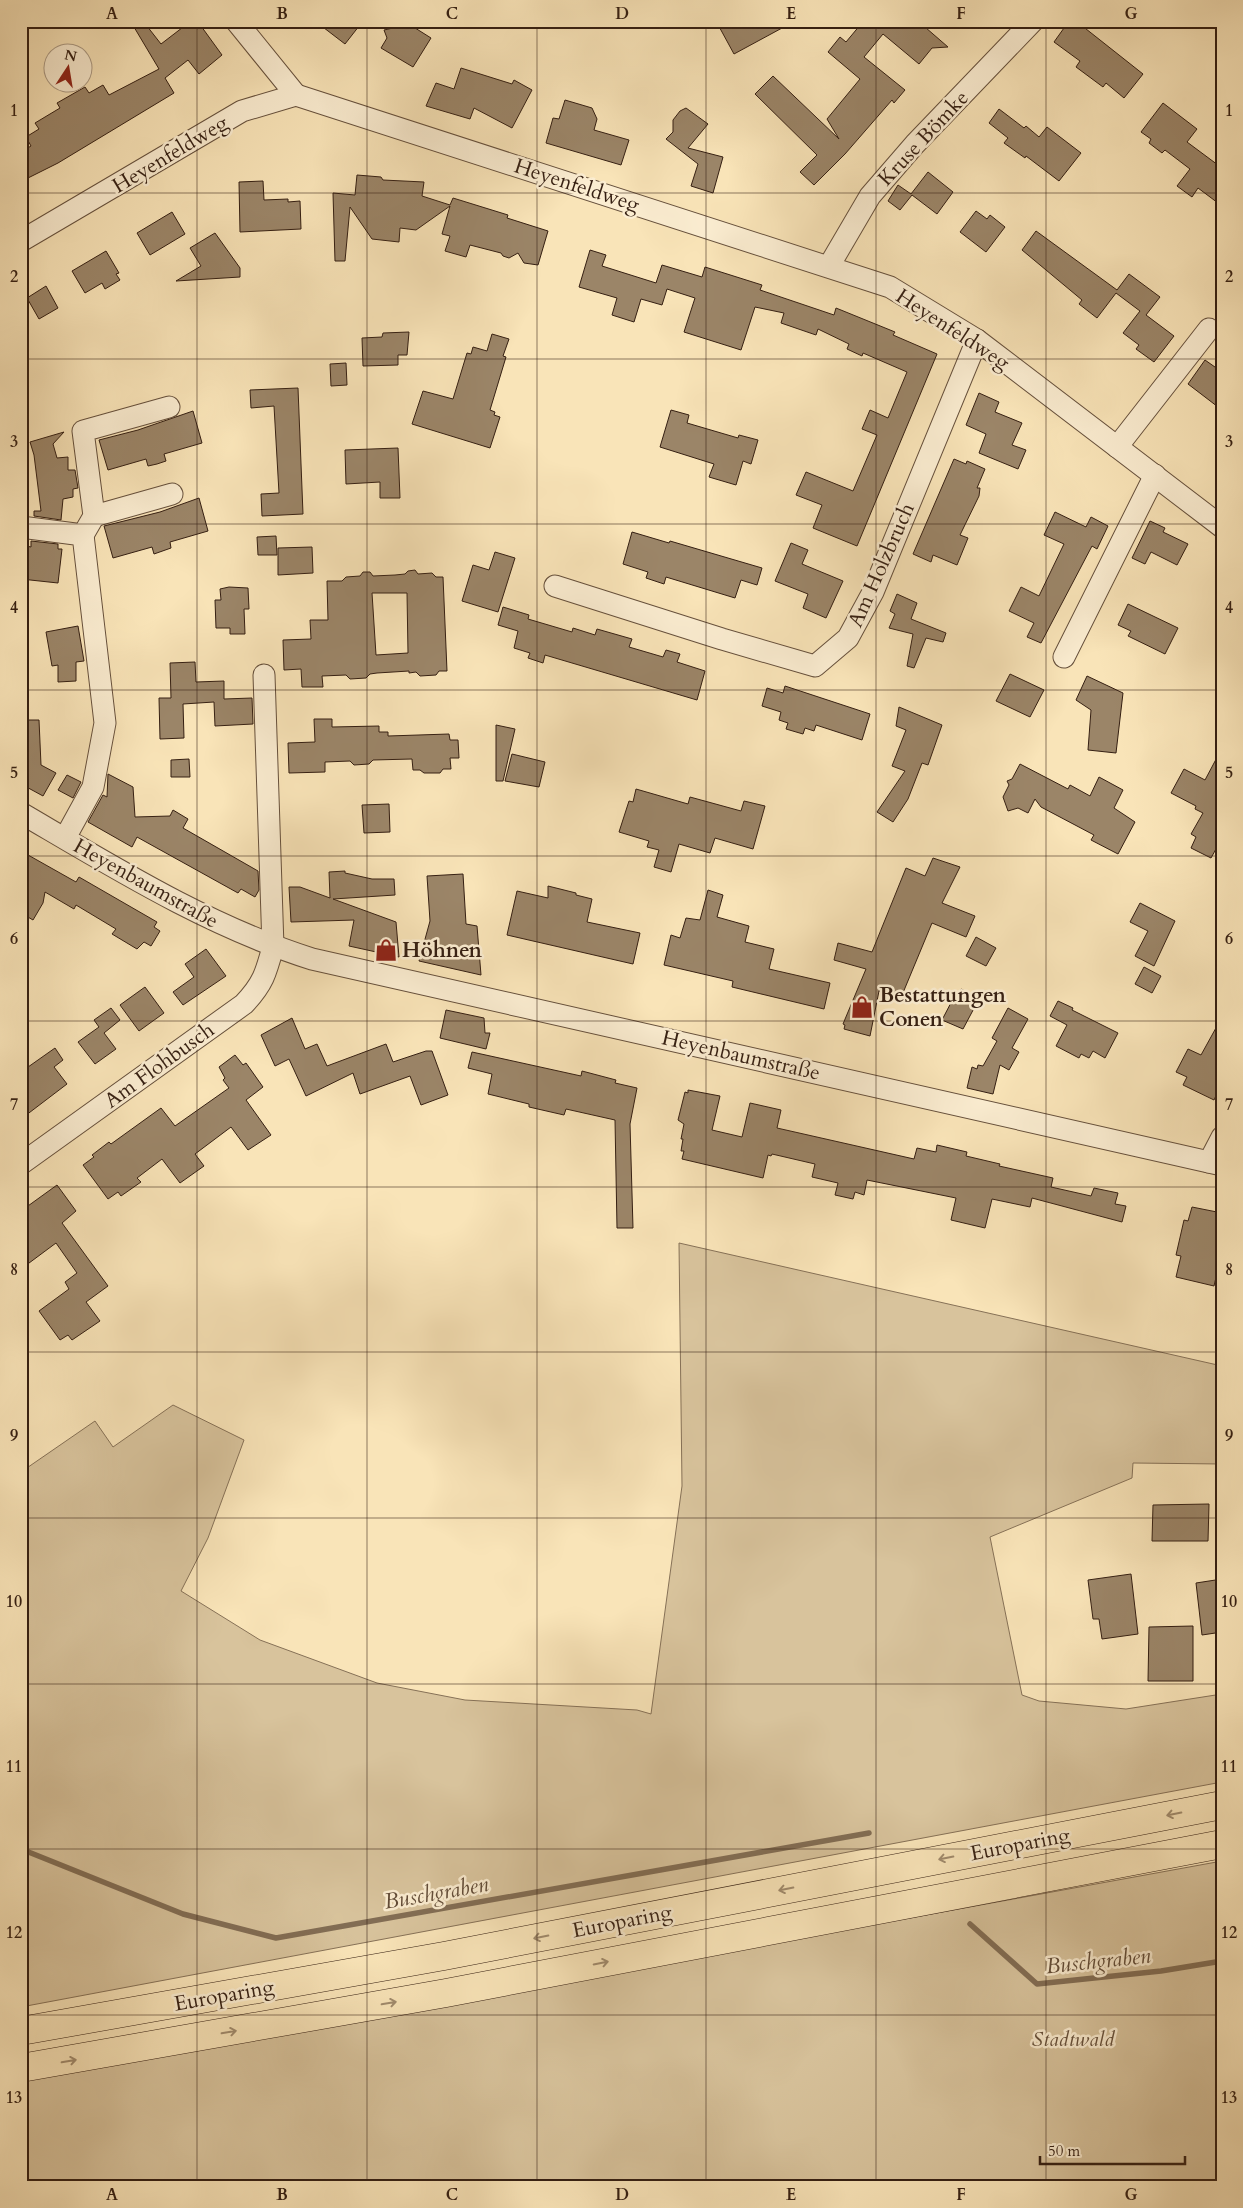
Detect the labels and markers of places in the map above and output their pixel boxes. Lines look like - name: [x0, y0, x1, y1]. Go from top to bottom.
- place label: Höhnen: [402, 936, 483, 965]
- shop icon: Höhnen: [373, 937, 399, 963]
- place label: Bestattungen Conen: [879, 981, 1007, 1034]
- shop icon: Bestattungen Conen: [849, 994, 875, 1020]

